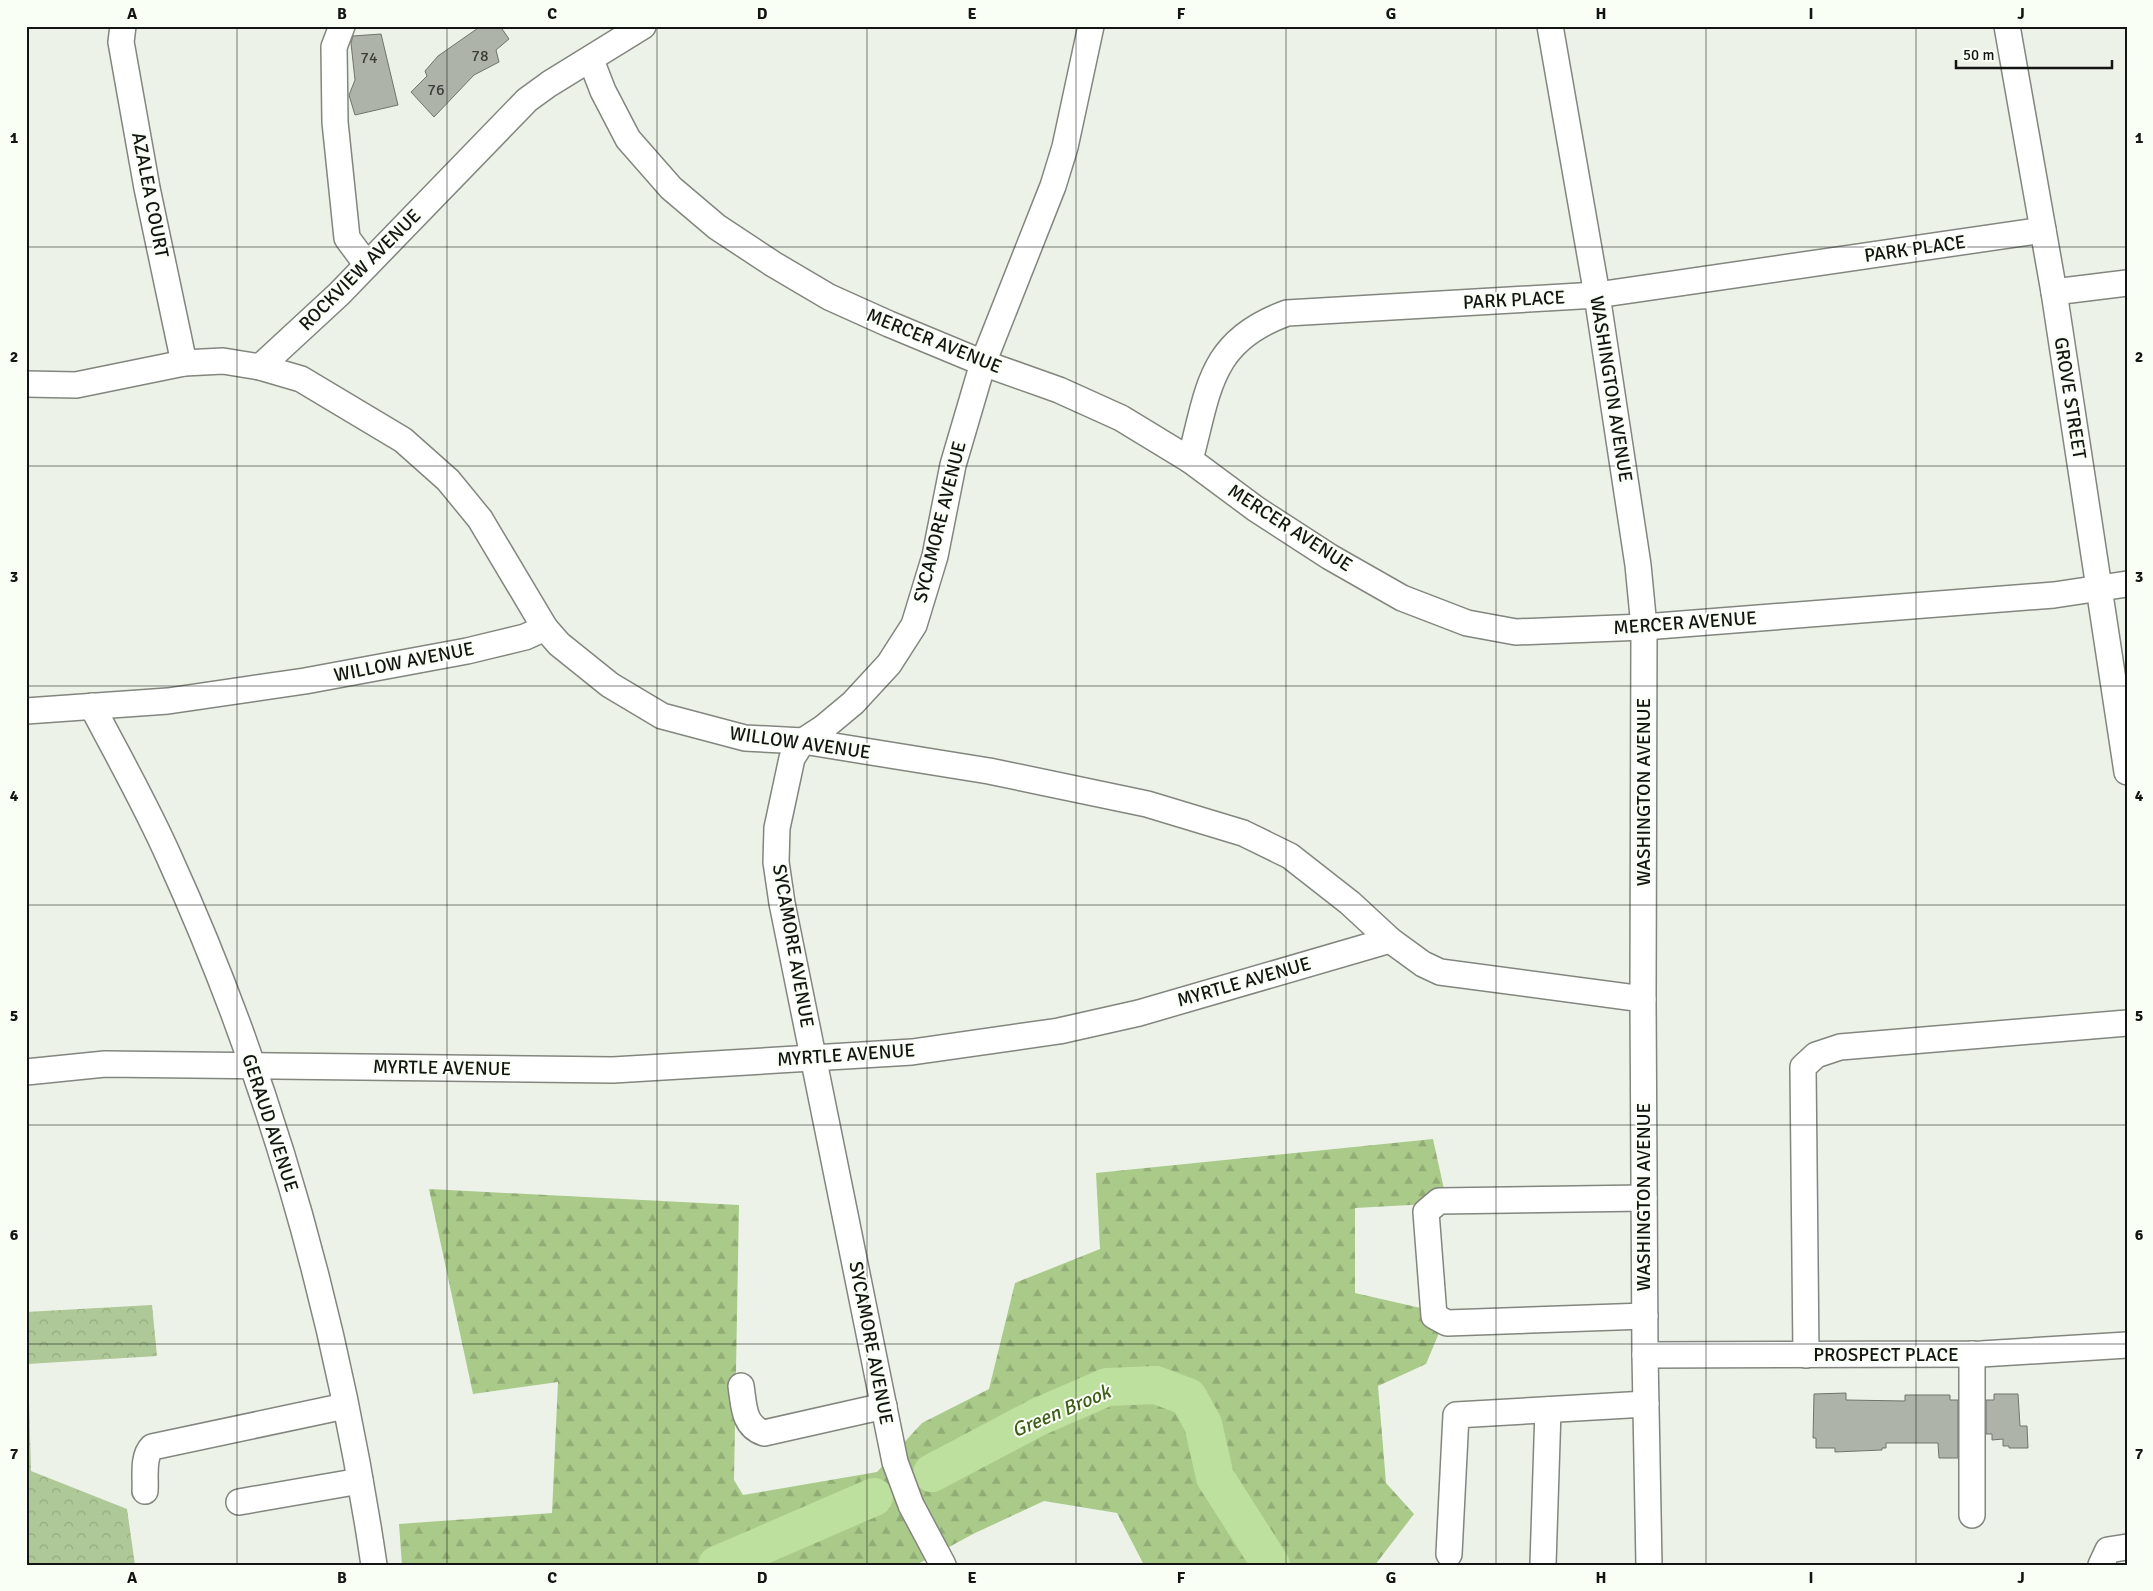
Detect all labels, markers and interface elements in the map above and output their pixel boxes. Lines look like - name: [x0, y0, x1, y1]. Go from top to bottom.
- text: A: [127, 4, 138, 24]
- text: B: [337, 4, 347, 24]
- text: C: [547, 4, 557, 24]
- text: D: [757, 4, 768, 24]
- text: E: [967, 4, 977, 24]
- text: F: [1177, 4, 1186, 24]
- text: G: [1386, 4, 1396, 24]
- text: H: [1596, 4, 1606, 24]
- text: I: [1808, 4, 1814, 24]
- text: J: [2017, 4, 2025, 24]
- scale bar: [1956, 38, 2112, 70]
- house number: 78: [471, 46, 489, 66]
- text: 50 m: [1963, 46, 1994, 64]
- house number: 74: [360, 48, 378, 68]
- house number: 76: [427, 80, 445, 100]
- text: 1: [10, 128, 19, 148]
- text: 1: [2135, 128, 2144, 148]
- street label: AZALEA COURT: [126, 130, 174, 260]
- street label: ROCKVIEW AVENUE: [294, 204, 426, 336]
- street label: PARK PLACE: [1863, 230, 1967, 268]
- street label: PARK PLACE: [1462, 285, 1566, 315]
- street label: WASHINGTON AVENUE: [1584, 294, 1638, 484]
- street label: MERCER AVENUE: [863, 303, 1005, 379]
- street label: GROVE STREET: [2049, 335, 2092, 461]
- text: 2: [10, 347, 18, 367]
- text: 2: [2135, 347, 2143, 367]
- street label: SYCAMORE AVENUE: [908, 439, 972, 605]
- street label: MERCER AVENUE: [1223, 479, 1357, 577]
- text: 3: [10, 567, 18, 587]
- text: 3: [2135, 567, 2143, 587]
- street label: MERCER AVENUE: [1612, 606, 1758, 640]
- street label: WILLOW AVENUE: [332, 637, 476, 687]
- street label: WASHINGTON AVENUE: [1632, 698, 1656, 886]
- street label: WILLOW AVENUE: [728, 721, 872, 765]
- text: 4: [10, 786, 19, 806]
- text: 4: [2135, 786, 2144, 806]
- street label: SYCAMORE AVENUE: [767, 862, 819, 1030]
- street label: MYRTLE AVENUE: [1174, 951, 1314, 1013]
- text: 5: [10, 1006, 18, 1026]
- text: 5: [2135, 1006, 2143, 1026]
- street label: MYRTLE AVENUE: [776, 1038, 916, 1072]
- street label: GERAUD AVENUE: [236, 1051, 304, 1195]
- street label: MYRTLE AVENUE: [373, 1055, 511, 1081]
- street label: WASHINGTON AVENUE: [1632, 1103, 1656, 1291]
- text: 6: [10, 1225, 19, 1245]
- text: 6: [2135, 1225, 2144, 1245]
- street label: SYCAMORE AVENUE: [843, 1259, 899, 1427]
- street label: PROSPECT PLACE: [1813, 1343, 1959, 1367]
- water label: Green Brook: [1008, 1378, 1116, 1443]
- text: 7: [10, 1444, 19, 1464]
- text: 7: [2135, 1444, 2144, 1464]
- text: A: [127, 1568, 138, 1588]
- text: B: [337, 1568, 347, 1588]
- text: C: [547, 1568, 557, 1588]
- text: D: [757, 1568, 768, 1588]
- text: E: [967, 1568, 977, 1588]
- text: F: [1177, 1568, 1186, 1588]
- text: G: [1386, 1568, 1396, 1588]
- text: H: [1596, 1568, 1606, 1588]
- text: I: [1808, 1568, 1814, 1588]
- text: J: [2017, 1568, 2025, 1588]

